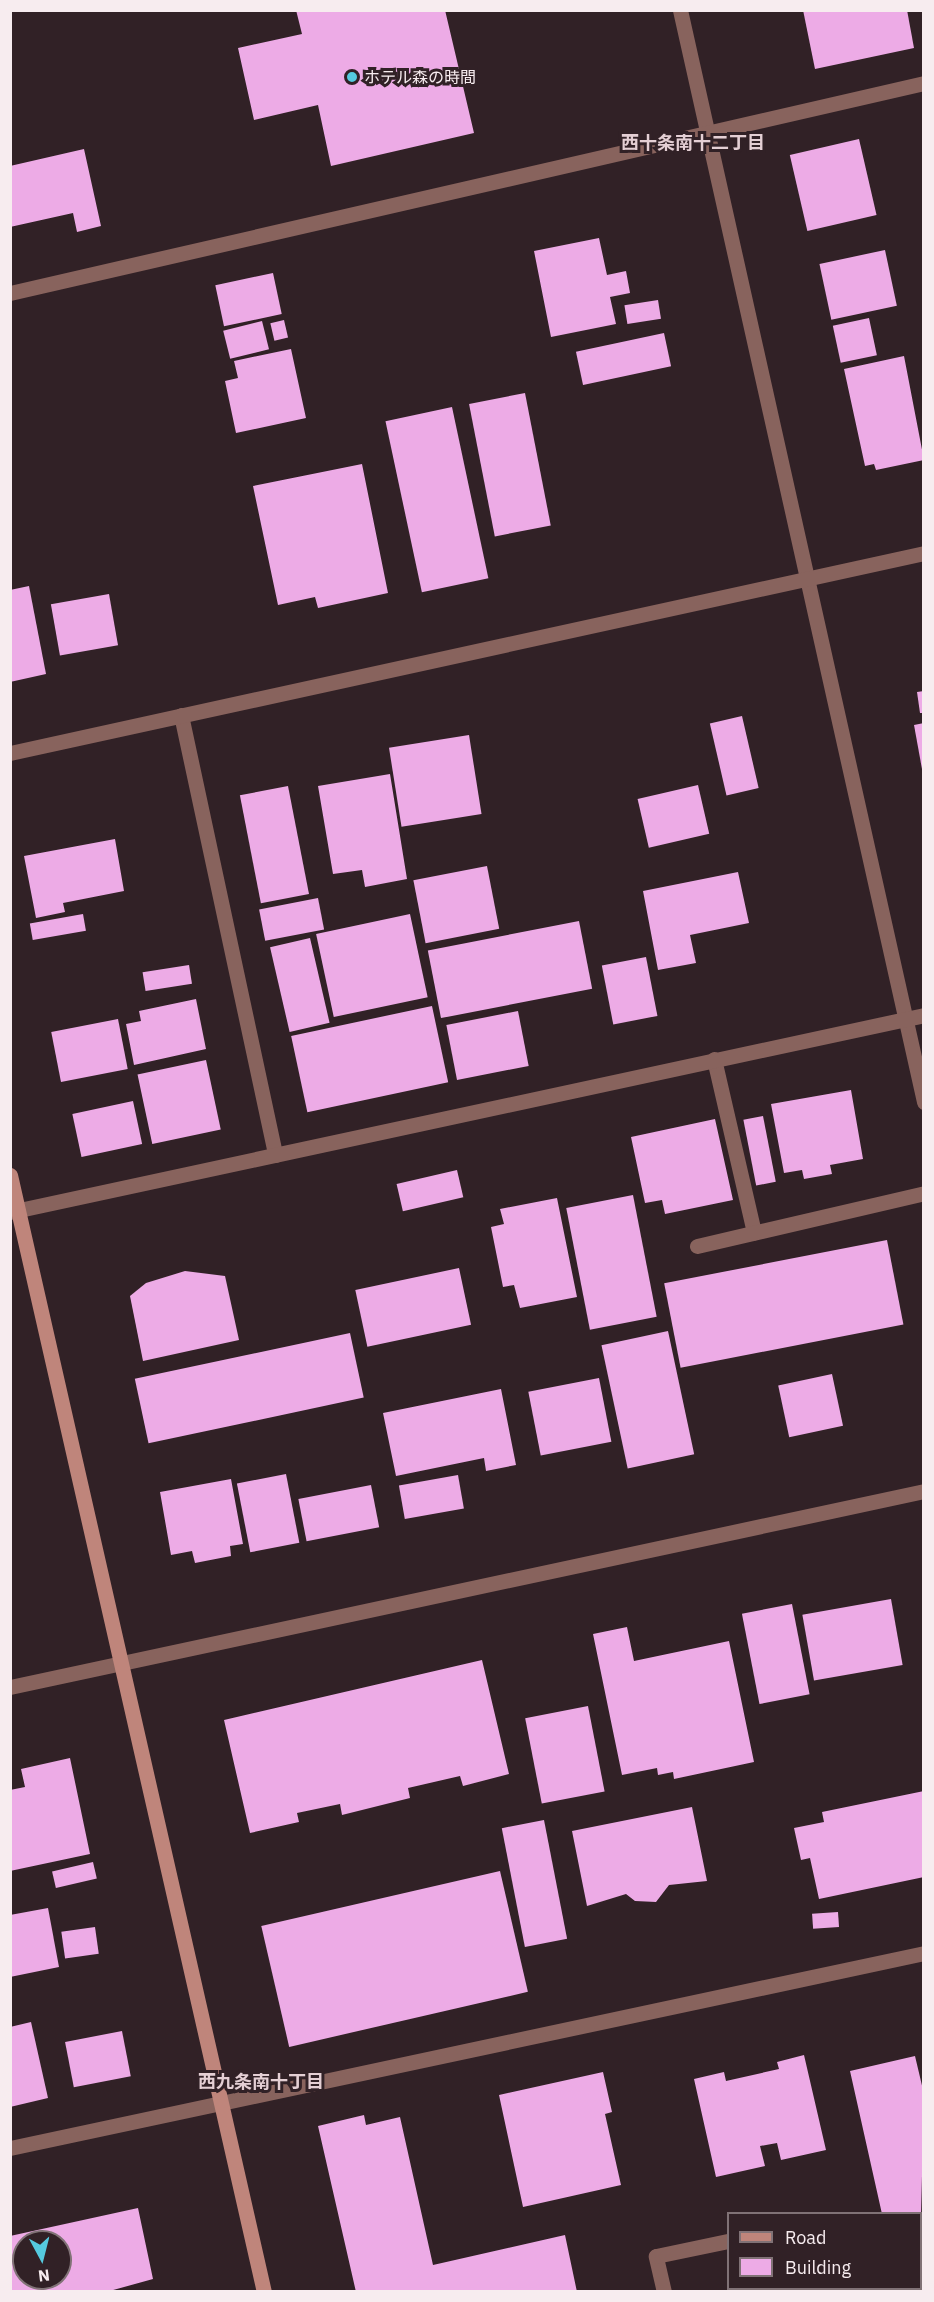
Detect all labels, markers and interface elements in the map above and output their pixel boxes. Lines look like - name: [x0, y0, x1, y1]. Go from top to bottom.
- place label: ホテル森の時間: [364, 67, 476, 87]
- marker: ホテル森の時間: [345, 70, 359, 84]
- district label: 西十条南十二丁目: [621, 132, 765, 154]
- district label: 西九条南十丁目: [198, 2071, 324, 2093]
- legend: [727, 2212, 922, 2290]
- text: Road: [785, 2226, 826, 2249]
- north arrow: [12, 2230, 72, 2290]
- text: Building: [785, 2256, 851, 2279]
- text: N: [37, 2265, 51, 2287]

